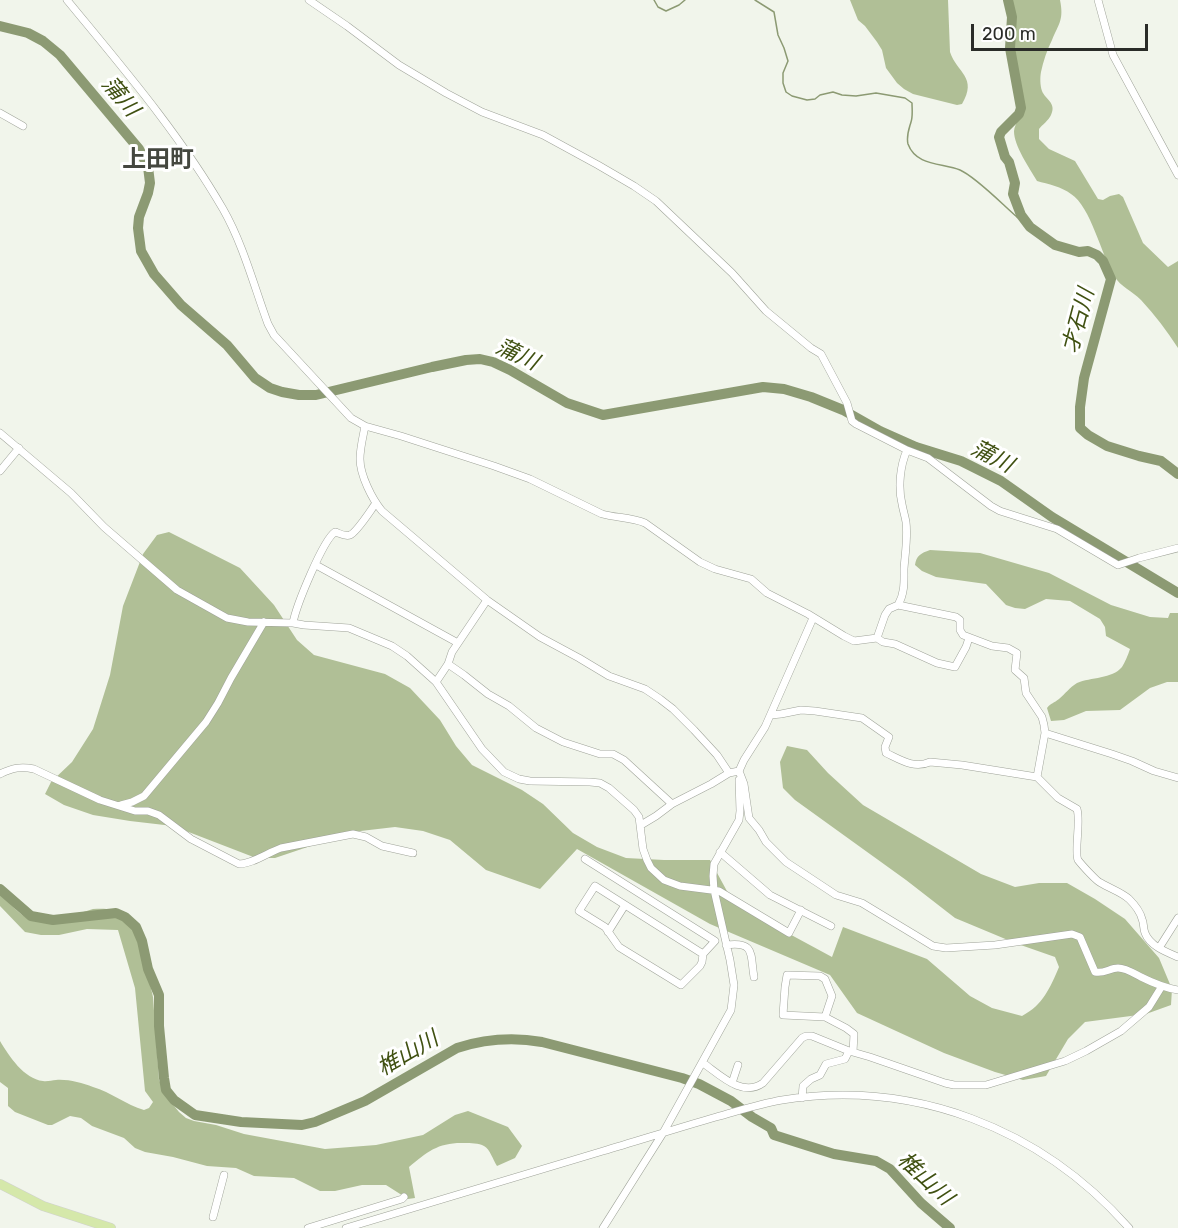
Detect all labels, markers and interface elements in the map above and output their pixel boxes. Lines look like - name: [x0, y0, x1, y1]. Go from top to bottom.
- scale bar: [974, 12, 1151, 50]
- text: 200 m: [982, 23, 1036, 45]
- water label: 蒲川: [96, 72, 144, 122]
- district label: 上田町: [122, 146, 194, 174]
- water label: 才石川: [1058, 286, 1100, 356]
- water label: 蒲川: [491, 334, 543, 376]
- water label: 蒲川: [966, 435, 1018, 479]
- water label: 椎山川: [373, 1026, 443, 1082]
- water label: 椎山川: [892, 1147, 958, 1211]

